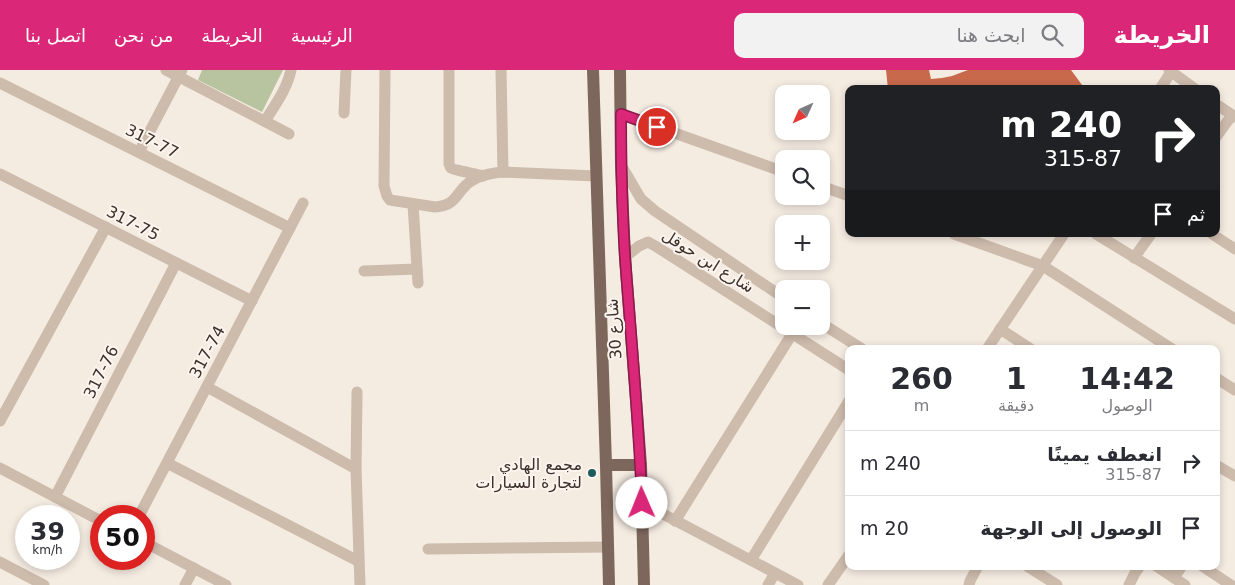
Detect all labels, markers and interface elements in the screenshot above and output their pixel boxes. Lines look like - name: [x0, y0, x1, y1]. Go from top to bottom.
- search box: [734, 13, 1084, 58]
- icon: search: [1038, 21, 1066, 49]
- text: الخريطة: [1114, 21, 1210, 49]
- text: ابحث هنا: [957, 24, 1026, 46]
- text: اتصل بنا: [25, 25, 86, 46]
- text: من نحن: [114, 25, 173, 46]
- text: الخريطة: [201, 25, 263, 46]
- text: الرئيسية: [291, 25, 353, 46]
- north arrow: [775, 85, 830, 140]
- map controls: [775, 85, 830, 335]
- text: 240 m: [1000, 105, 1122, 145]
- icon: right: [1140, 105, 1205, 170]
- pin: [636, 106, 678, 148]
- icon: arrive: [643, 113, 671, 141]
- street label: 317-77: [122, 120, 182, 162]
- text: 315-87: [1044, 146, 1122, 171]
- button: search: [775, 150, 830, 205]
- icon: arrive: [1149, 200, 1177, 228]
- street label: 317-75: [103, 202, 163, 244]
- text: ثم: [1187, 203, 1205, 225]
- button: +: [775, 215, 830, 270]
- street label: شارع ابن حوقل: [658, 225, 757, 298]
- button: −: [775, 280, 830, 335]
- street label: شارع 30: [602, 298, 627, 360]
- street label: 317-74: [185, 323, 229, 381]
- street label: 317-76: [80, 342, 122, 402]
- text: 260: [890, 361, 953, 396]
- text: 1: [1006, 361, 1027, 396]
- text: 14:42: [1079, 361, 1175, 396]
- text: m: [914, 396, 929, 415]
- text: دقيقة: [998, 396, 1034, 415]
- text: الوصول: [1102, 396, 1153, 415]
- text: انعطف يمينًا: [1047, 443, 1162, 465]
- icon: right: [1177, 449, 1205, 477]
- text: 240 m: [860, 452, 921, 474]
- place label: مجمع الهادي لتجارة السيارات: [475, 455, 582, 493]
- text: 315-87: [1105, 465, 1162, 484]
- marker: مجمع الهادي لتجارة السيارات: [586, 467, 598, 479]
- position arrow: [615, 476, 667, 528]
- speed limit sign: 50: [90, 505, 155, 570]
- icon: arrive: [1177, 514, 1205, 542]
- text: 39: [30, 517, 65, 546]
- text: 20 m: [860, 517, 909, 539]
- text: الوصول إلى الوجهة: [980, 517, 1162, 539]
- text: km/h: [32, 543, 63, 557]

